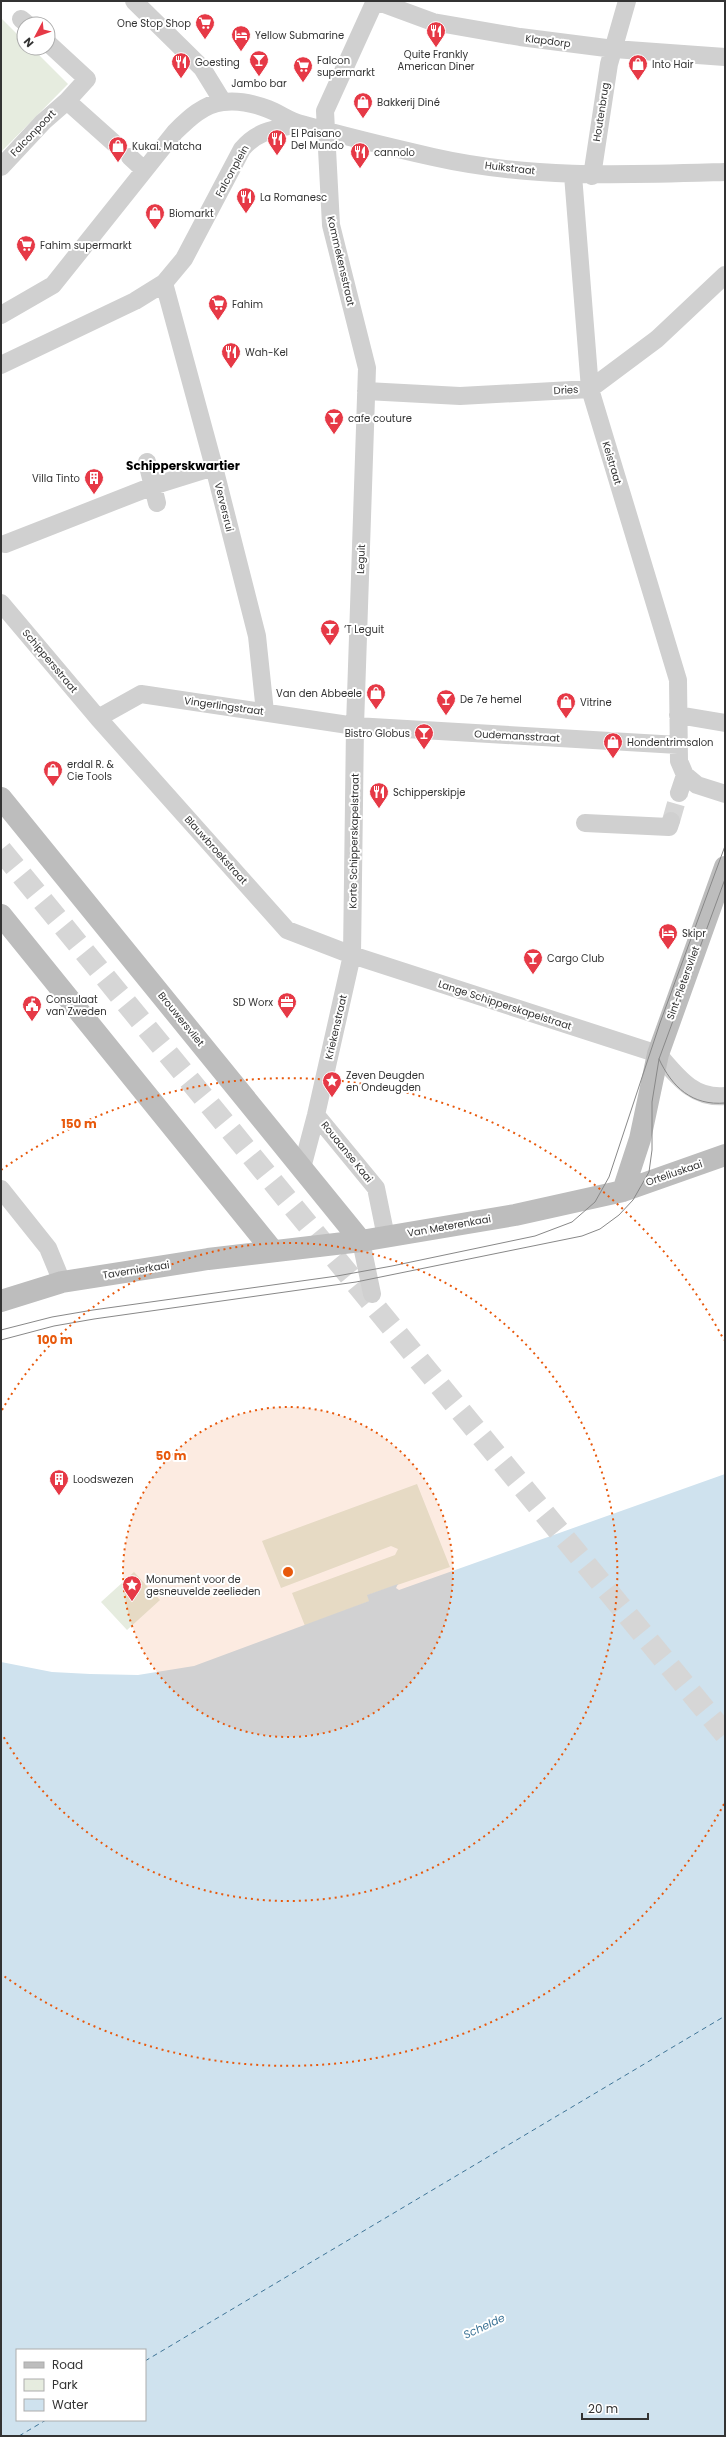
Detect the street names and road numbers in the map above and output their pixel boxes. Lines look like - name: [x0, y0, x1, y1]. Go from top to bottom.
- street label: Klapdorp: [524, 31, 572, 51]
- street label: Houtenbrug: [589, 81, 613, 143]
- street label: Falconpoort: [7, 106, 60, 160]
- street label: Falconplein: [212, 142, 252, 200]
- street label: Huikstraat: [484, 157, 536, 179]
- street label: Kommekensstraat: [323, 215, 359, 308]
- street label: Dries: [553, 382, 579, 398]
- street label: Keistraat: [598, 440, 626, 487]
- street label: Verversrui: [211, 481, 237, 533]
- street label: Leguit: [353, 543, 369, 574]
- street label: Schippersstraat: [19, 626, 81, 696]
- street label: Vingerlingstraat: [183, 693, 265, 719]
- street label: Oudemansstraat: [474, 726, 561, 746]
- street label: Korte Schipperskapelstraat: [345, 773, 363, 909]
- street label: Blauwbroekstraat: [181, 812, 251, 888]
- street label: Sint-Pietersvliet: [663, 944, 703, 1022]
- street label: Lange Schipperskapelstraat: [436, 976, 574, 1034]
- street label: Brouwersvliet: [154, 988, 208, 1050]
- street label: Kriekenstraat: [321, 993, 351, 1061]
- street label: Rouaanse Kaai: [318, 1118, 376, 1186]
- street label: Orteliuskaai: [644, 1156, 704, 1190]
- street label: Van Meterenkaai: [406, 1211, 492, 1241]
- street label: Tavernierkaai: [101, 1257, 171, 1283]

